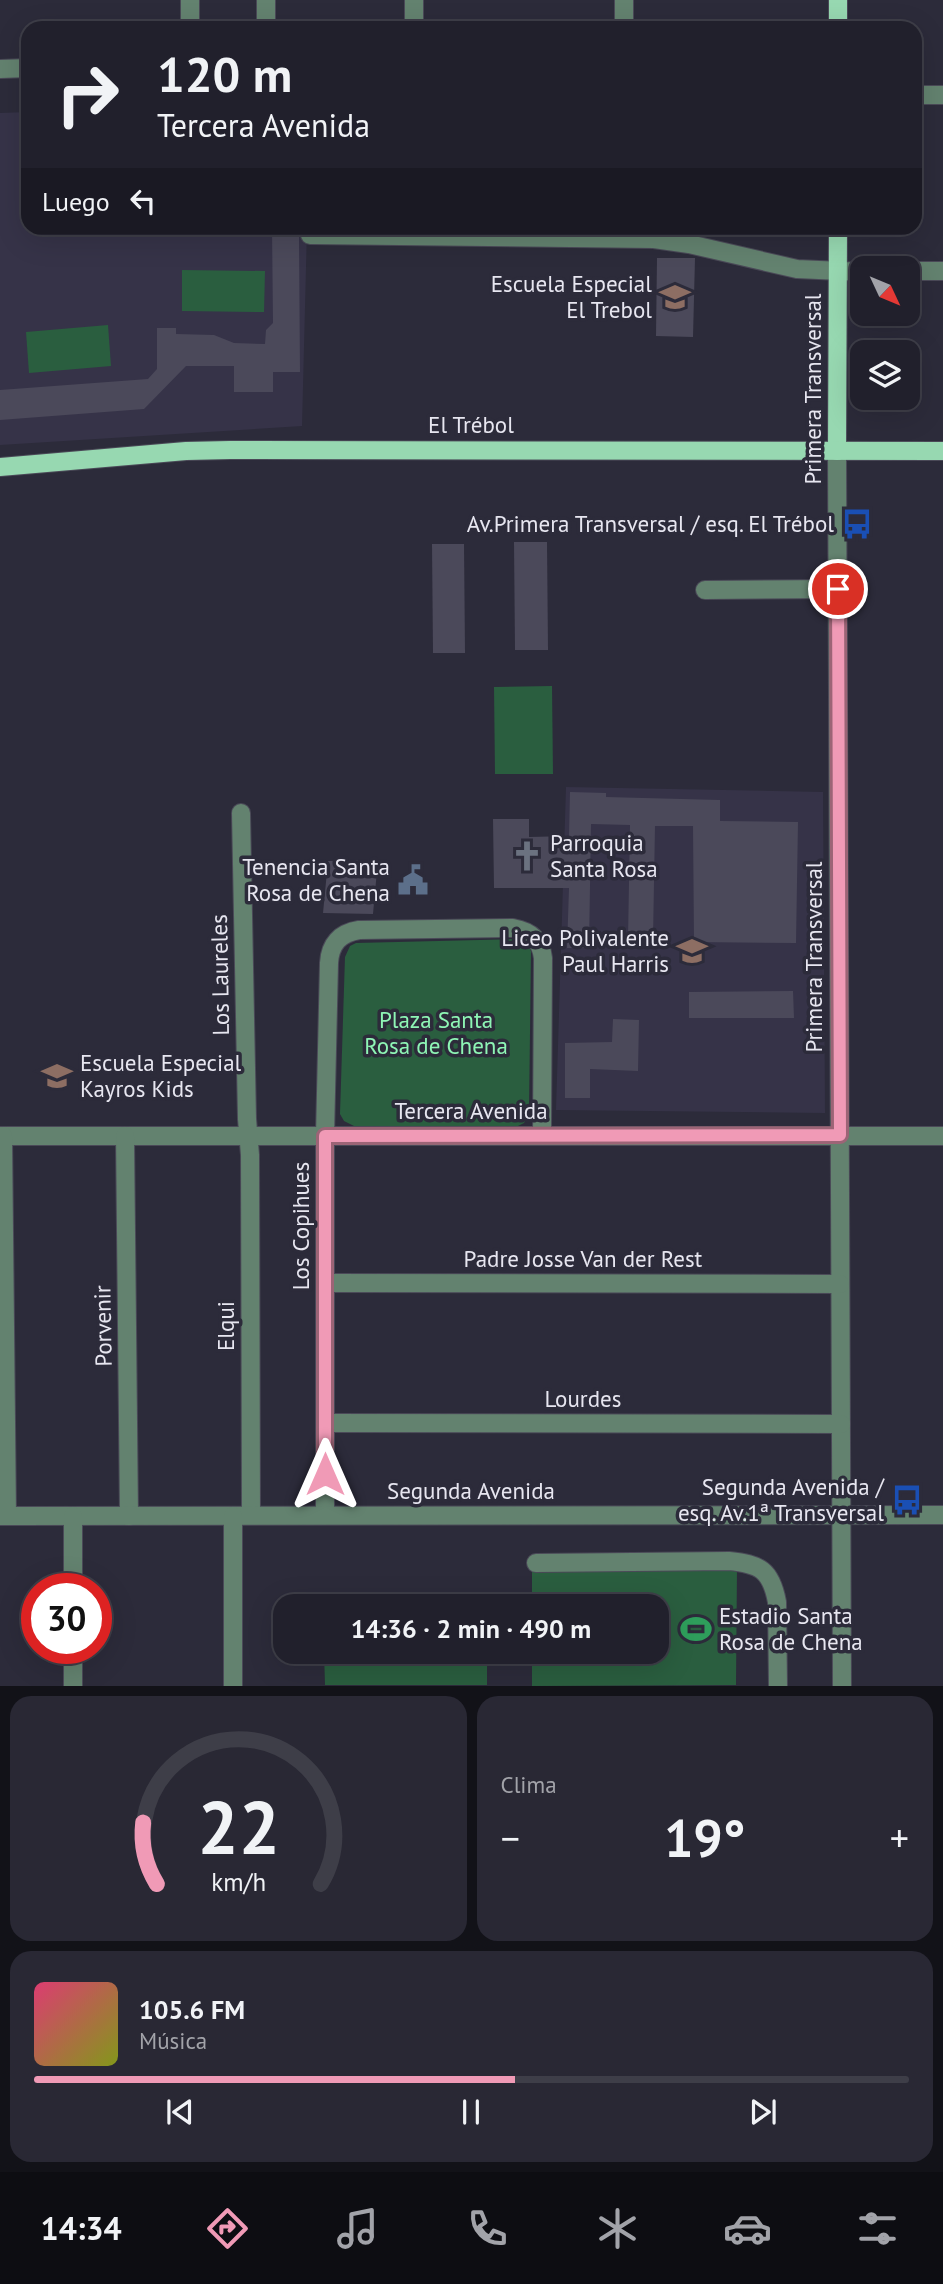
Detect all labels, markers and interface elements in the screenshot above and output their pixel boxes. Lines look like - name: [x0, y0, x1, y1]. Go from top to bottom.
- text: 120 m: [157, 42, 292, 106]
- icon: right: [42, 49, 133, 140]
- text: Tercera Avenida: [157, 104, 370, 146]
- icon: left: [124, 182, 162, 220]
- text: Luego: [42, 185, 110, 218]
- north arrow: [850, 256, 920, 326]
- map controls: [850, 256, 920, 410]
- place label: Escuela Especial El Trebol: [491, 269, 652, 324]
- school or university icon: Escuela Especial El Trebol: [658, 280, 692, 314]
- street label: Primera Transversal: [798, 293, 827, 485]
- button: layers: [850, 340, 920, 410]
- street label: El Trébol: [428, 410, 514, 439]
- bus stop icon: Av.Primera Transversal / esq. El Trébol: [840, 507, 874, 541]
- place label: Av.Primera Transversal / esq. El Trébol: [467, 509, 834, 538]
- pin: [808, 559, 868, 619]
- icon: arrive: [819, 570, 857, 608]
- place label: Parroquia Santa Rosa: [550, 828, 658, 883]
- church icon: Parroquia Santa Rosa: [510, 839, 544, 873]
- place label: Tenencia Santa Rosa de Chena: [242, 852, 390, 907]
- street label: Primera Transversal: [799, 861, 828, 1053]
- public building icon: Tenencia Santa Rosa de Chena: [396, 863, 430, 897]
- street label: Los Laureles: [204, 914, 235, 1036]
- place label: Liceo Polivalente Paul Harris: [501, 923, 669, 978]
- school or university icon: Liceo Polivalente Paul Harris: [675, 934, 709, 968]
- park label: Plaza Santa Rosa de Chena: [364, 1005, 508, 1060]
- place label: Escuela Especial Kayros Kids: [80, 1048, 242, 1103]
- school or university icon: Escuela Especial Kayros Kids: [40, 1059, 74, 1093]
- street label: Tercera Avenida: [394, 1096, 548, 1125]
- street label: Los Copihues: [286, 1162, 315, 1290]
- street label: Padre Josse Van der Rest: [464, 1244, 703, 1273]
- street label: Porvenir: [87, 1285, 118, 1367]
- street label: Elqui: [211, 1301, 240, 1351]
- street label: Lourdes: [545, 1384, 621, 1413]
- position arrow: [288, 1437, 362, 1511]
- place label: Segunda Avenida / esq. Av.1ª Transversal: [678, 1472, 885, 1527]
- street label: Segunda Avenida: [387, 1476, 555, 1505]
- bus stop icon: Segunda Avenida / esq. Av.1ª Transversal: [890, 1483, 924, 1517]
- speed limit sign: 30: [21, 1573, 112, 1664]
- place label: Estadio Santa Rosa de Chena: [719, 1601, 863, 1656]
- text: 14:36 · 2 min · 490 m: [351, 1612, 591, 1645]
- sports icon: Estadio Santa Rosa de Chena: [679, 1612, 713, 1646]
- text: Clima: [501, 1770, 557, 1799]
- text: 22: [197, 1781, 280, 1875]
- text: 19°: [664, 1804, 746, 1871]
- text: −: [501, 1813, 520, 1862]
- text: +: [890, 1813, 909, 1862]
- text: km/h: [211, 1866, 266, 1898]
- text: 105.6 FM: [139, 1993, 245, 2026]
- text: Música: [139, 2026, 207, 2055]
- icon: previous: [161, 2093, 199, 2131]
- icon: pause: [452, 2093, 490, 2131]
- icon: next: [744, 2093, 782, 2131]
- icon: directions: [203, 2204, 252, 2253]
- icon: music: [333, 2204, 382, 2253]
- icon: phone: [463, 2204, 512, 2253]
- icon: climate: [593, 2204, 642, 2253]
- icon: car: [723, 2204, 772, 2253]
- icon: filters: [853, 2204, 902, 2253]
- text: 14:34: [41, 2207, 122, 2249]

